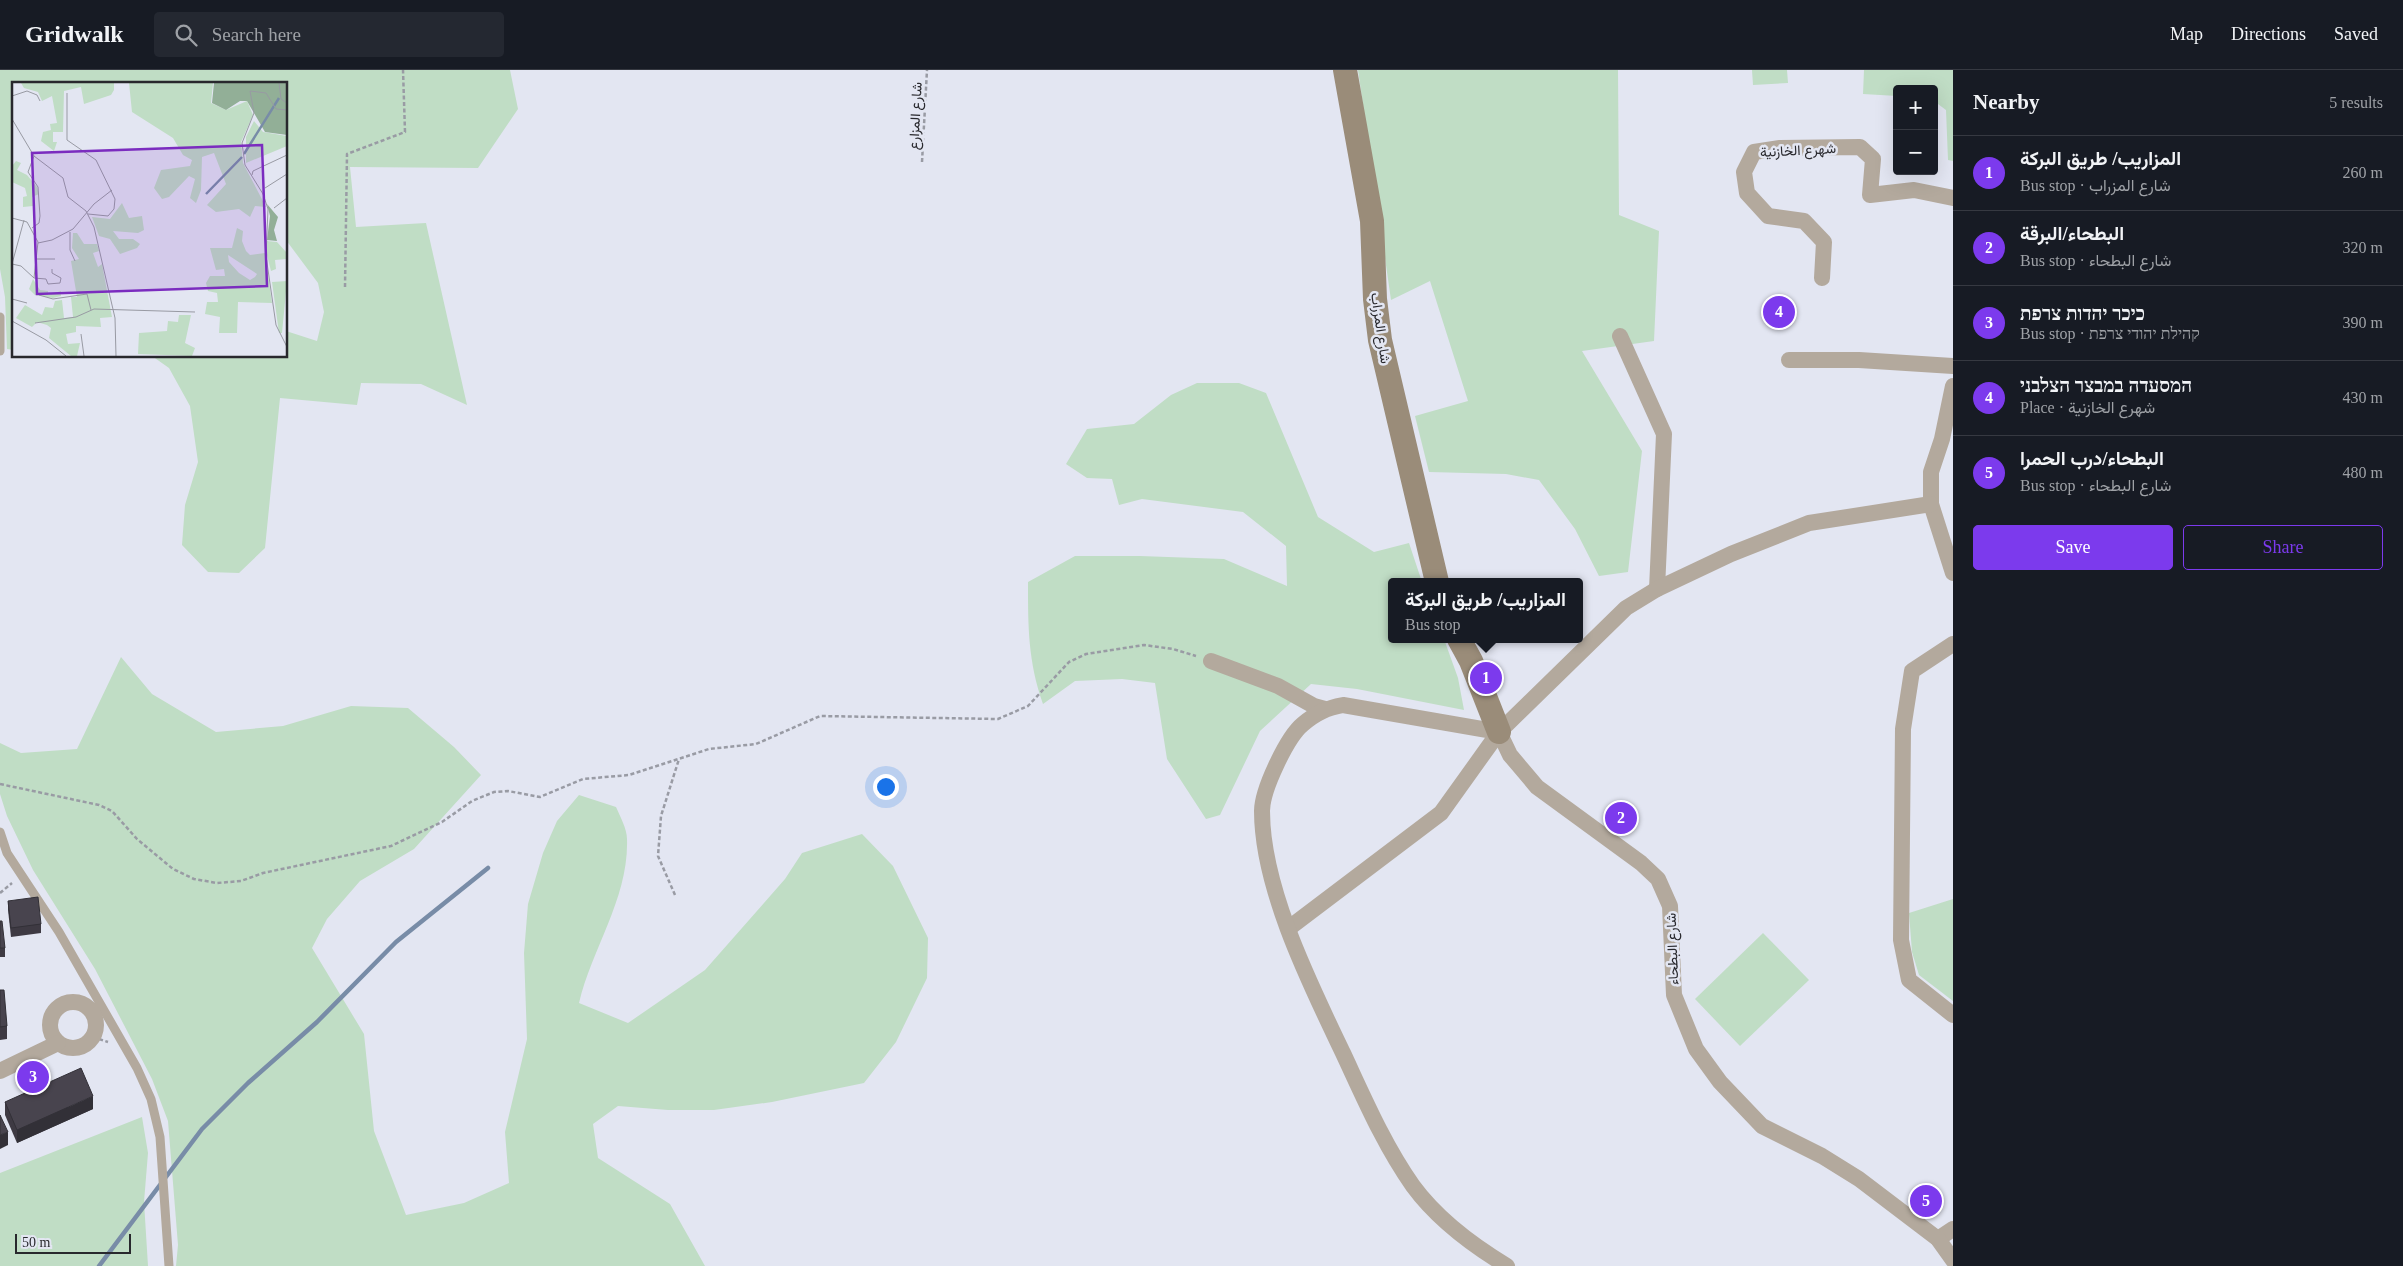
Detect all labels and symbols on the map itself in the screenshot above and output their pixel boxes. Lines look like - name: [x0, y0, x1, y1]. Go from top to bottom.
- inset map: [12, 82, 288, 358]
- street label: شارع المزارع: [906, 82, 928, 151]
- street label: شهرع الخازنية: [1760, 141, 1837, 163]
- street label: شارع المزراب: [1365, 292, 1393, 365]
- pin: 4: [1763, 293, 1795, 331]
- pin: 1: [1470, 659, 1502, 697]
- your location: [873, 774, 899, 800]
- pin: 2: [1605, 799, 1637, 837]
- street label: شارع البطحاء: [1664, 913, 1684, 985]
- pin: 3: [17, 1058, 49, 1096]
- pin: 5: [1910, 1182, 1942, 1220]
- scale bar: [15, 1231, 131, 1254]

